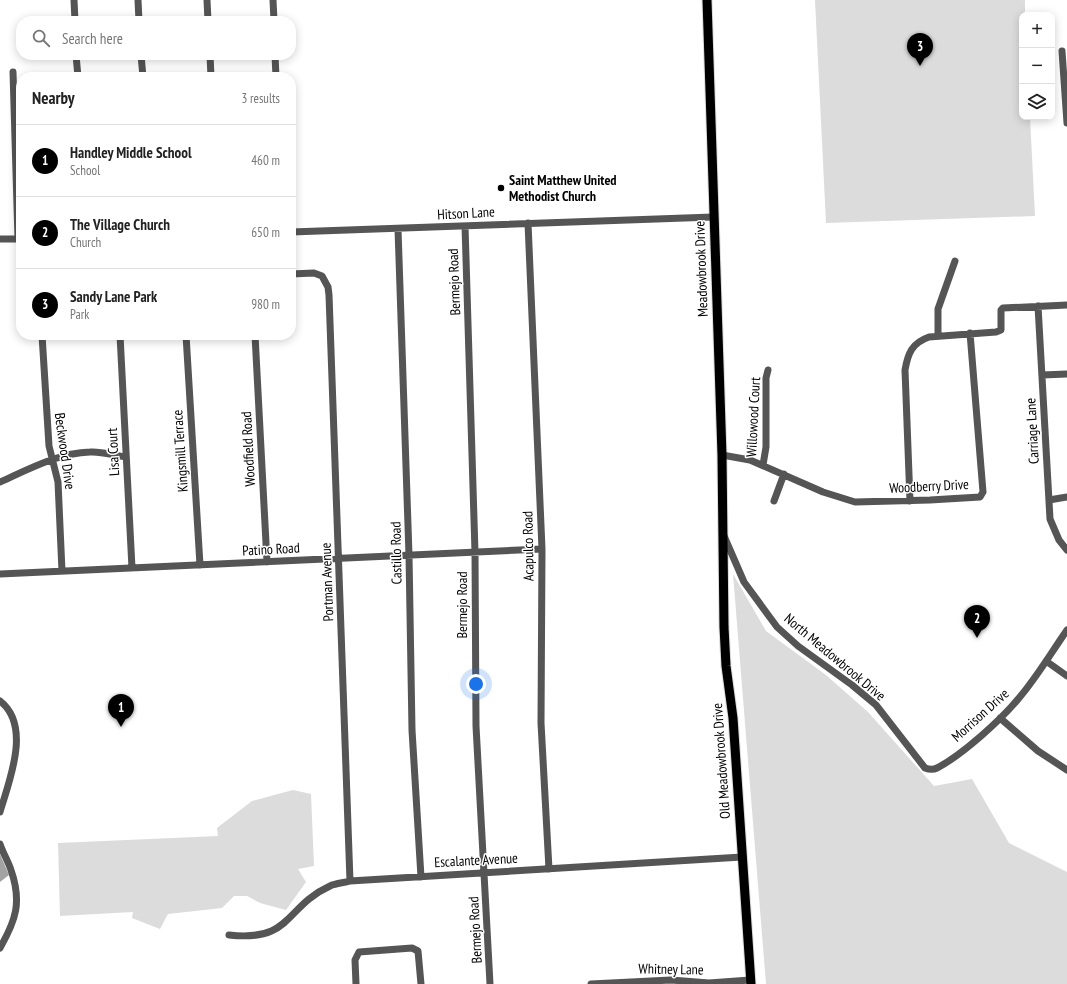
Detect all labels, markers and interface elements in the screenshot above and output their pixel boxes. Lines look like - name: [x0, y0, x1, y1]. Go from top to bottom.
- map controls: [1019, 12, 1055, 120]
- button: +: [1019, 12, 1055, 48]
- search box: [16, 16, 296, 60]
- icon: search: [30, 27, 52, 49]
- text: Search here: [62, 29, 123, 48]
- pin: 3: [907, 33, 933, 66]
- button: −: [1019, 48, 1055, 84]
- button: layers: [1019, 84, 1055, 120]
- text: Nearby: [32, 87, 75, 109]
- text: 3 results: [241, 90, 280, 107]
- text: Handley Middle School: [70, 143, 192, 162]
- text: 1: [42, 152, 48, 169]
- text: 460 m: [251, 152, 280, 169]
- text: School: [70, 162, 100, 179]
- place label: Saint Matthew United Methodist Church: [509, 171, 617, 205]
- marker: Saint Matthew United Methodist Church: [496, 183, 506, 193]
- street label: Hitson Lane: [437, 202, 495, 223]
- text: The Village Church: [70, 215, 170, 234]
- street label: Meadowbrook Drive: [690, 220, 712, 317]
- text: 2: [42, 224, 48, 241]
- text: 650 m: [251, 224, 280, 241]
- text: Church: [70, 234, 101, 251]
- street label: Bermejo Road: [444, 248, 464, 316]
- text: Sandy Lane Park: [70, 287, 157, 306]
- text: 3: [42, 296, 48, 313]
- text: 980 m: [251, 296, 280, 313]
- text: Park: [70, 306, 89, 323]
- street label: Willowood Court: [742, 376, 764, 458]
- street label: Carriage Lane: [1021, 397, 1043, 464]
- street label: Kingsmill Terrace: [168, 409, 192, 493]
- street label: Beckwood Drive: [51, 411, 79, 491]
- street label: Woodfield Road: [237, 411, 259, 487]
- street label: Lisa Court: [103, 427, 123, 477]
- street label: Woodberry Drive: [889, 475, 970, 497]
- street label: Acapulco Road: [518, 511, 538, 581]
- street label: Castillo Road: [386, 521, 406, 585]
- street label: Patino Road: [242, 539, 300, 559]
- street label: Portman Avenue: [317, 542, 337, 622]
- street label: Bermejo Road: [453, 571, 471, 639]
- pin: 2: [964, 605, 990, 638]
- street label: North Meadowbrook Drive: [781, 609, 890, 705]
- your location: [466, 674, 486, 694]
- street label: Morrison Drive: [948, 684, 1013, 745]
- pin: 1: [108, 694, 134, 727]
- street label: Old Meadowbrook Drive: [708, 702, 734, 820]
- street label: Escalante Avenue: [434, 849, 519, 871]
- street label: Bermejo Road: [464, 896, 486, 964]
- street label: Whitney Lane: [638, 959, 704, 979]

